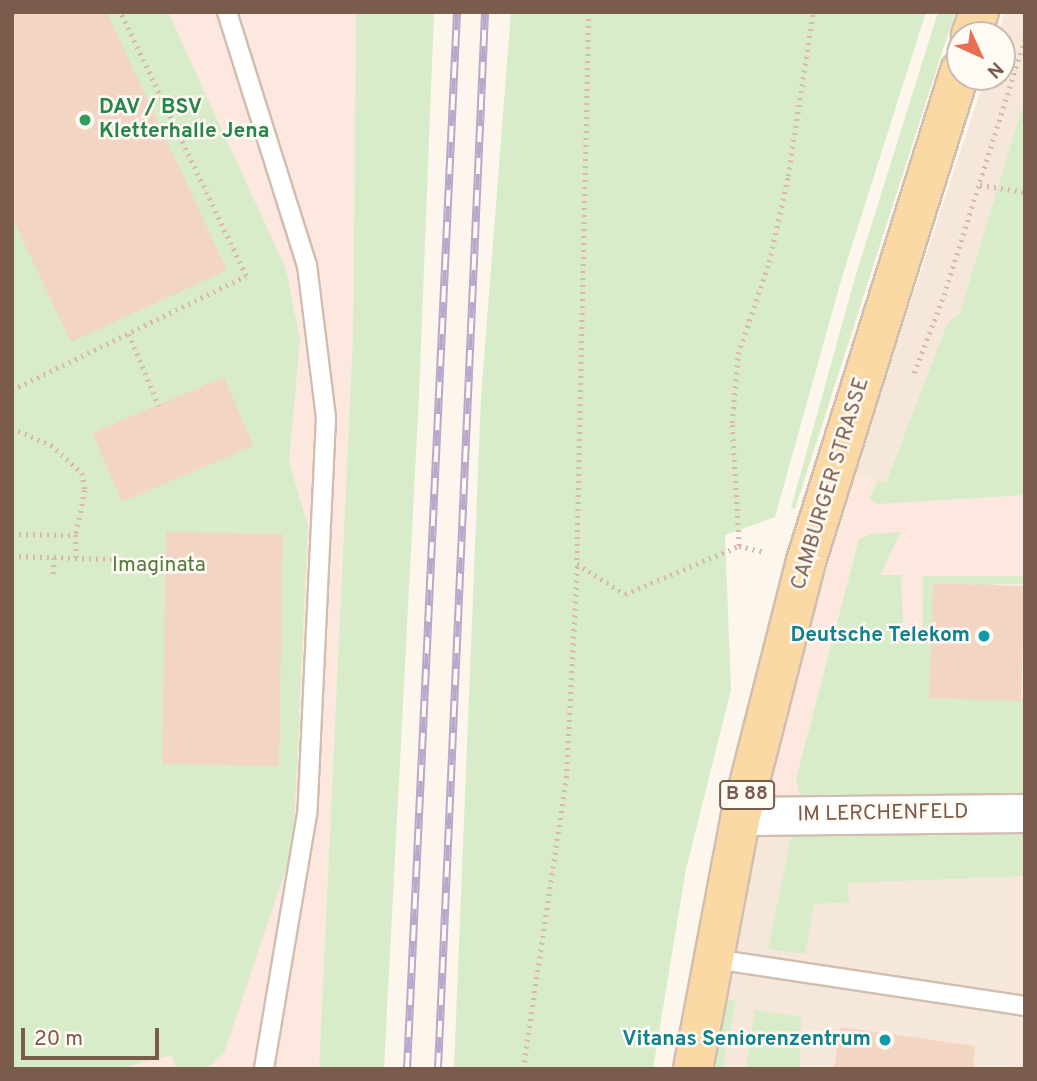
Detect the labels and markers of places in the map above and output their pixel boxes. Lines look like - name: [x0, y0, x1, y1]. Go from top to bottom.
- place label: DAV / BSV Kletterhalle Jena: [99, 95, 269, 145]
- marker: DAV / BSV Kletterhalle Jena: [77, 112, 93, 128]
- place label: Deutsche Telekom: [791, 623, 970, 649]
- marker: Deutsche Telekom: [976, 628, 992, 644]
- place label: Vitanas Seniorenzentrum: [622, 1027, 871, 1053]
- marker: Vitanas Seniorenzentrum: [877, 1032, 893, 1048]

